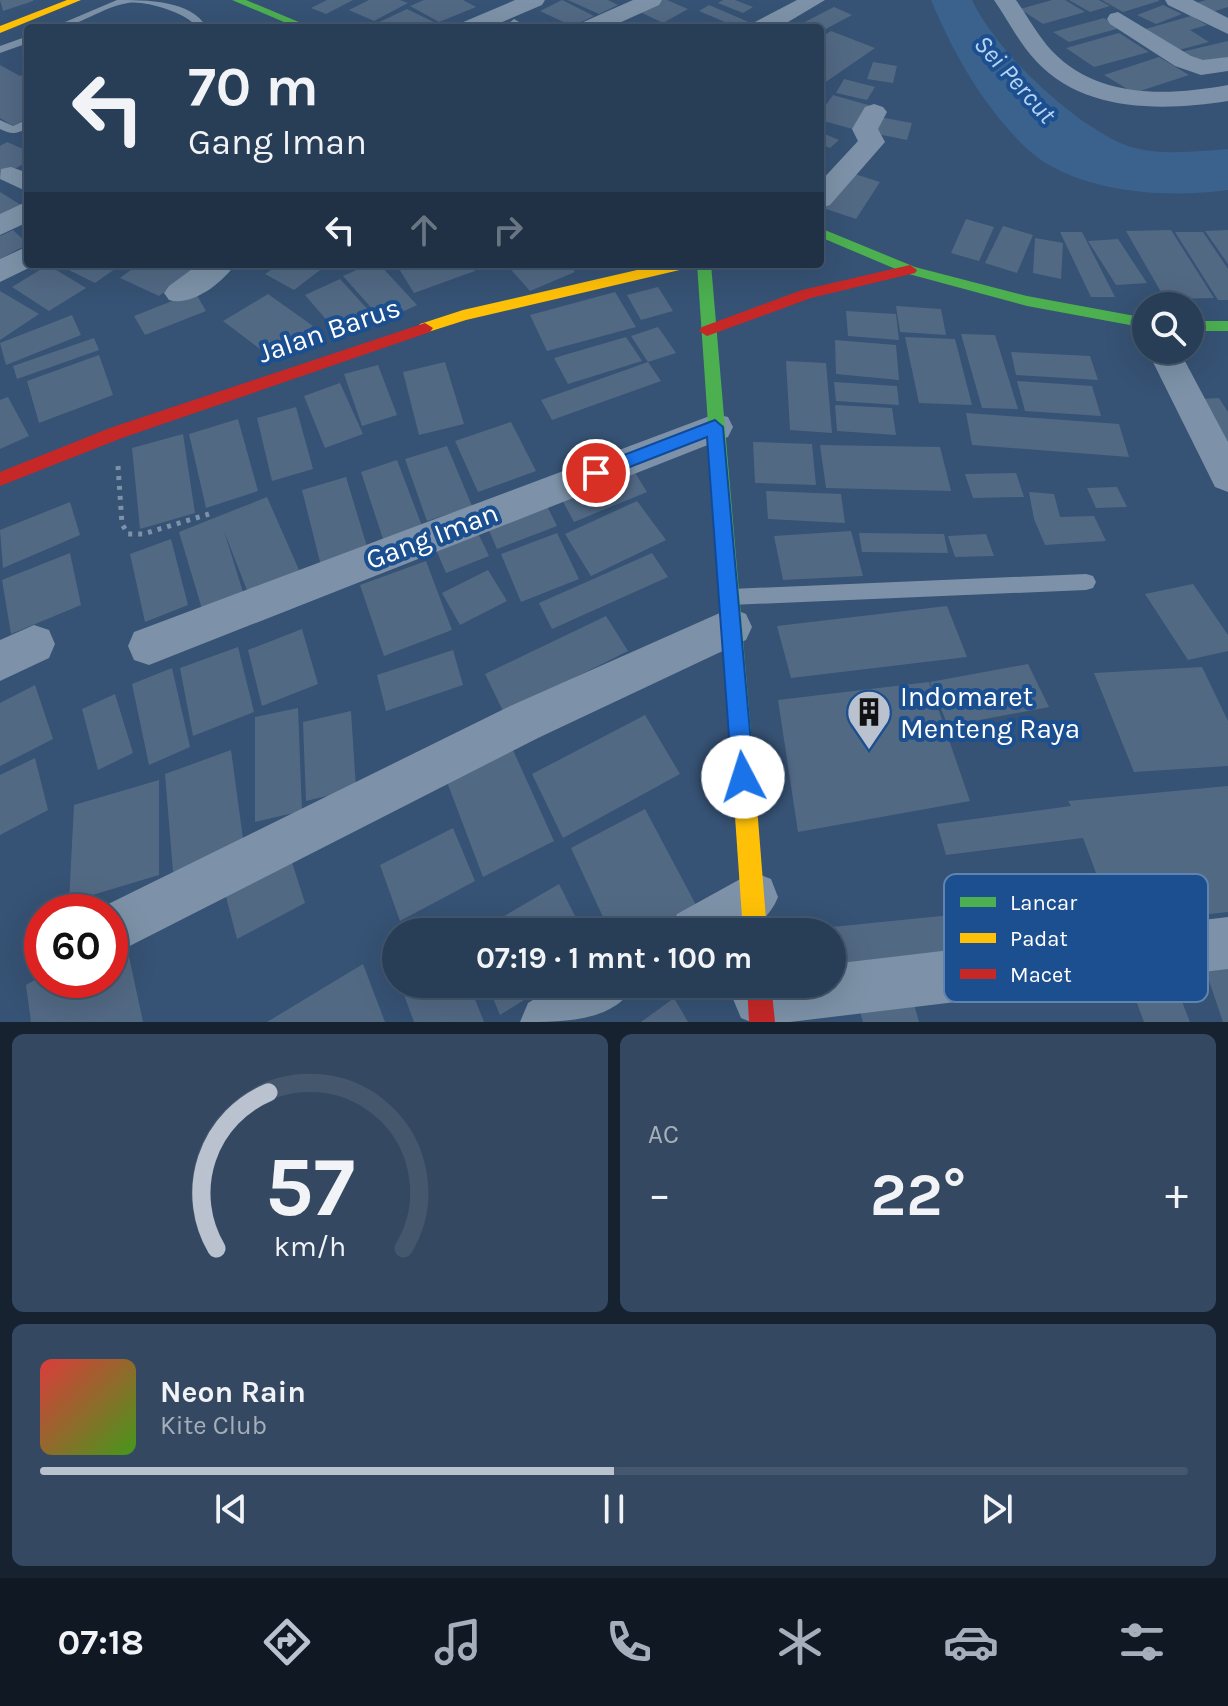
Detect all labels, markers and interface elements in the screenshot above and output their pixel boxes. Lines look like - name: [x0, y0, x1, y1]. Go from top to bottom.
- water label: Sei Percut: [967, 29, 1063, 130]
- text: 70 m: [188, 54, 319, 119]
- icon: left: [56, 56, 160, 160]
- text: Gang Iman: [188, 121, 367, 163]
- icon: left: [318, 208, 362, 252]
- icon: ahead: [402, 208, 446, 252]
- icon: right: [486, 208, 530, 252]
- street label: Jalan Barus: [254, 290, 404, 370]
- map controls: [1132, 292, 1204, 364]
- button: search: [1132, 292, 1204, 364]
- pin: [562, 439, 630, 507]
- icon: arrive: [574, 451, 618, 495]
- street label: Gang Iman: [361, 496, 503, 576]
- place label: Indomaret Menteng Raya: [900, 680, 1080, 745]
- building icon: Indomaret Menteng Raya: [845, 688, 893, 751]
- position arrow: [701, 735, 785, 819]
- legend: [944, 874, 1208, 1002]
- text: Lancar: [1010, 890, 1077, 916]
- speed limit sign: 60: [24, 894, 128, 998]
- text: Padat: [1010, 926, 1068, 952]
- text: 07:19 · 1 mnt · 100 m: [476, 940, 752, 976]
- text: Macet: [1010, 962, 1072, 988]
- text: AC: [648, 1119, 679, 1150]
- text: 57: [265, 1139, 355, 1236]
- text: 22°: [870, 1160, 966, 1230]
- text: −: [648, 1169, 671, 1220]
- text: +: [1165, 1169, 1188, 1220]
- text: km/h: [274, 1230, 346, 1263]
- text: Neon Rain: [160, 1374, 306, 1410]
- text: Kite Club: [160, 1410, 267, 1441]
- icon: previous: [209, 1487, 253, 1531]
- icon: pause: [592, 1487, 636, 1531]
- icon: next: [975, 1487, 1019, 1531]
- icon: directions: [259, 1614, 315, 1670]
- icon: music: [430, 1614, 486, 1670]
- icon: phone: [601, 1614, 657, 1670]
- icon: climate: [772, 1614, 828, 1670]
- icon: car: [943, 1614, 999, 1670]
- icon: filters: [1114, 1614, 1170, 1670]
- text: 07:18: [58, 1621, 144, 1663]

